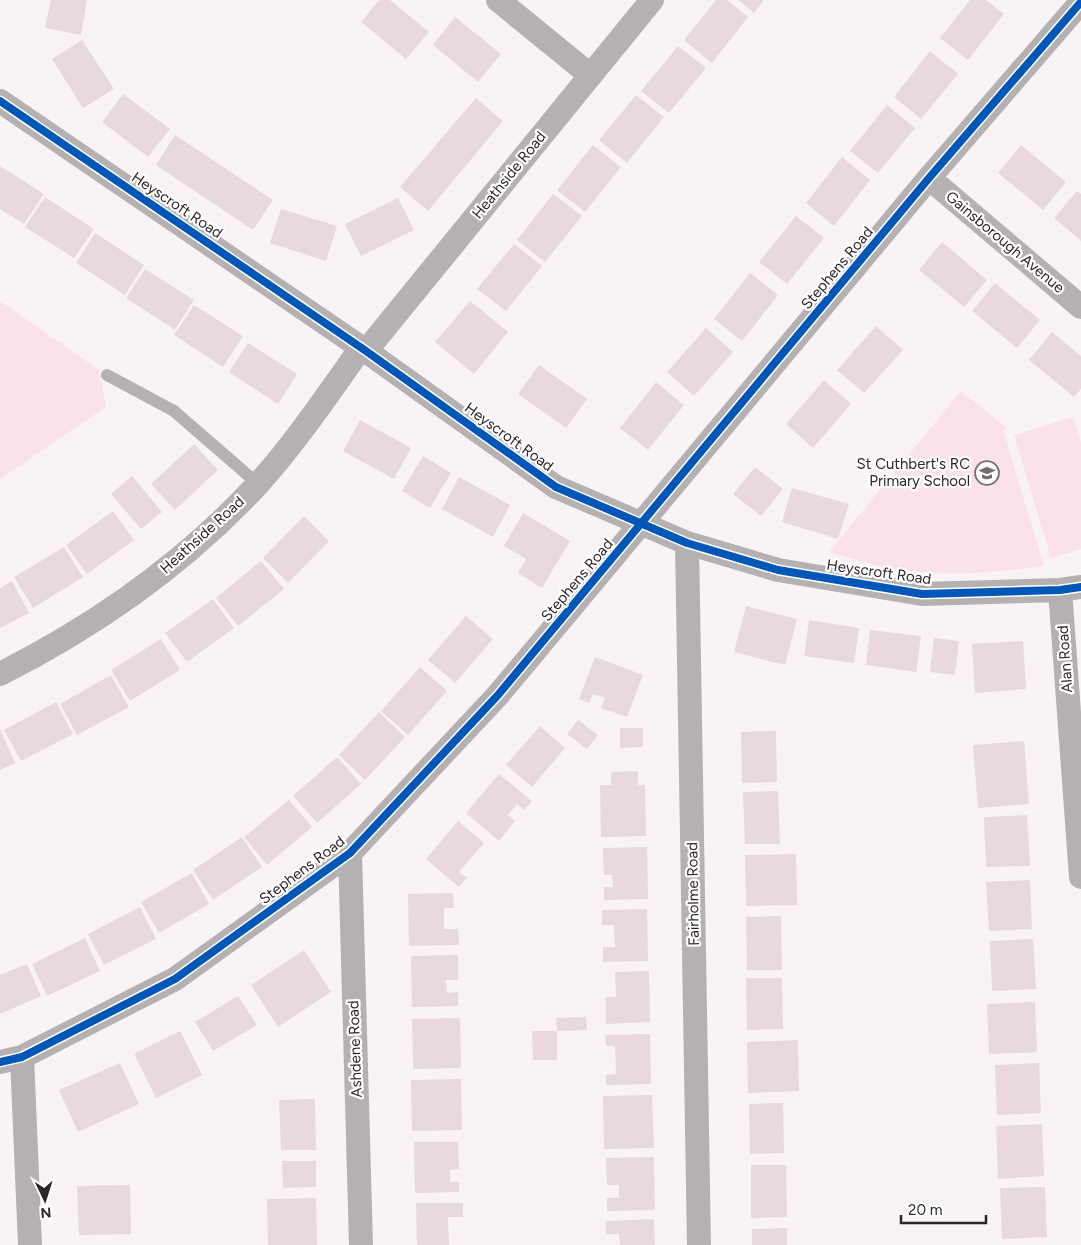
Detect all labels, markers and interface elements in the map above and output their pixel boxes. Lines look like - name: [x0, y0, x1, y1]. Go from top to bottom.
- street label: Heathside Road: [468, 128, 550, 222]
- street label: Heyscroft Road: [128, 168, 226, 242]
- street label: Gainsborough Avenue: [942, 187, 1068, 297]
- street label: Stephens Road: [797, 223, 877, 313]
- street label: Heyscroft Road: [461, 399, 557, 475]
- place label: St Cuthbert's RC Primary School: [857, 455, 970, 490]
- school or university icon: St Cuthbert's RC Primary School: [974, 460, 1000, 486]
- street label: Heathside Road: [156, 493, 248, 577]
- street label: Stephens Road: [537, 535, 617, 625]
- street label: Heyscroft Road: [826, 556, 932, 588]
- street label: Alan Road: [1054, 625, 1076, 693]
- street label: Stephens Road: [256, 832, 348, 908]
- street label: Fairholme Road: [683, 842, 703, 946]
- street label: Ashdene Road: [344, 1000, 366, 1098]
- north arrow: [20, 1175, 70, 1225]
- scale bar: [901, 1192, 986, 1224]
- text: 20 m: [908, 1201, 942, 1219]
- text: N: [40, 1204, 52, 1221]

